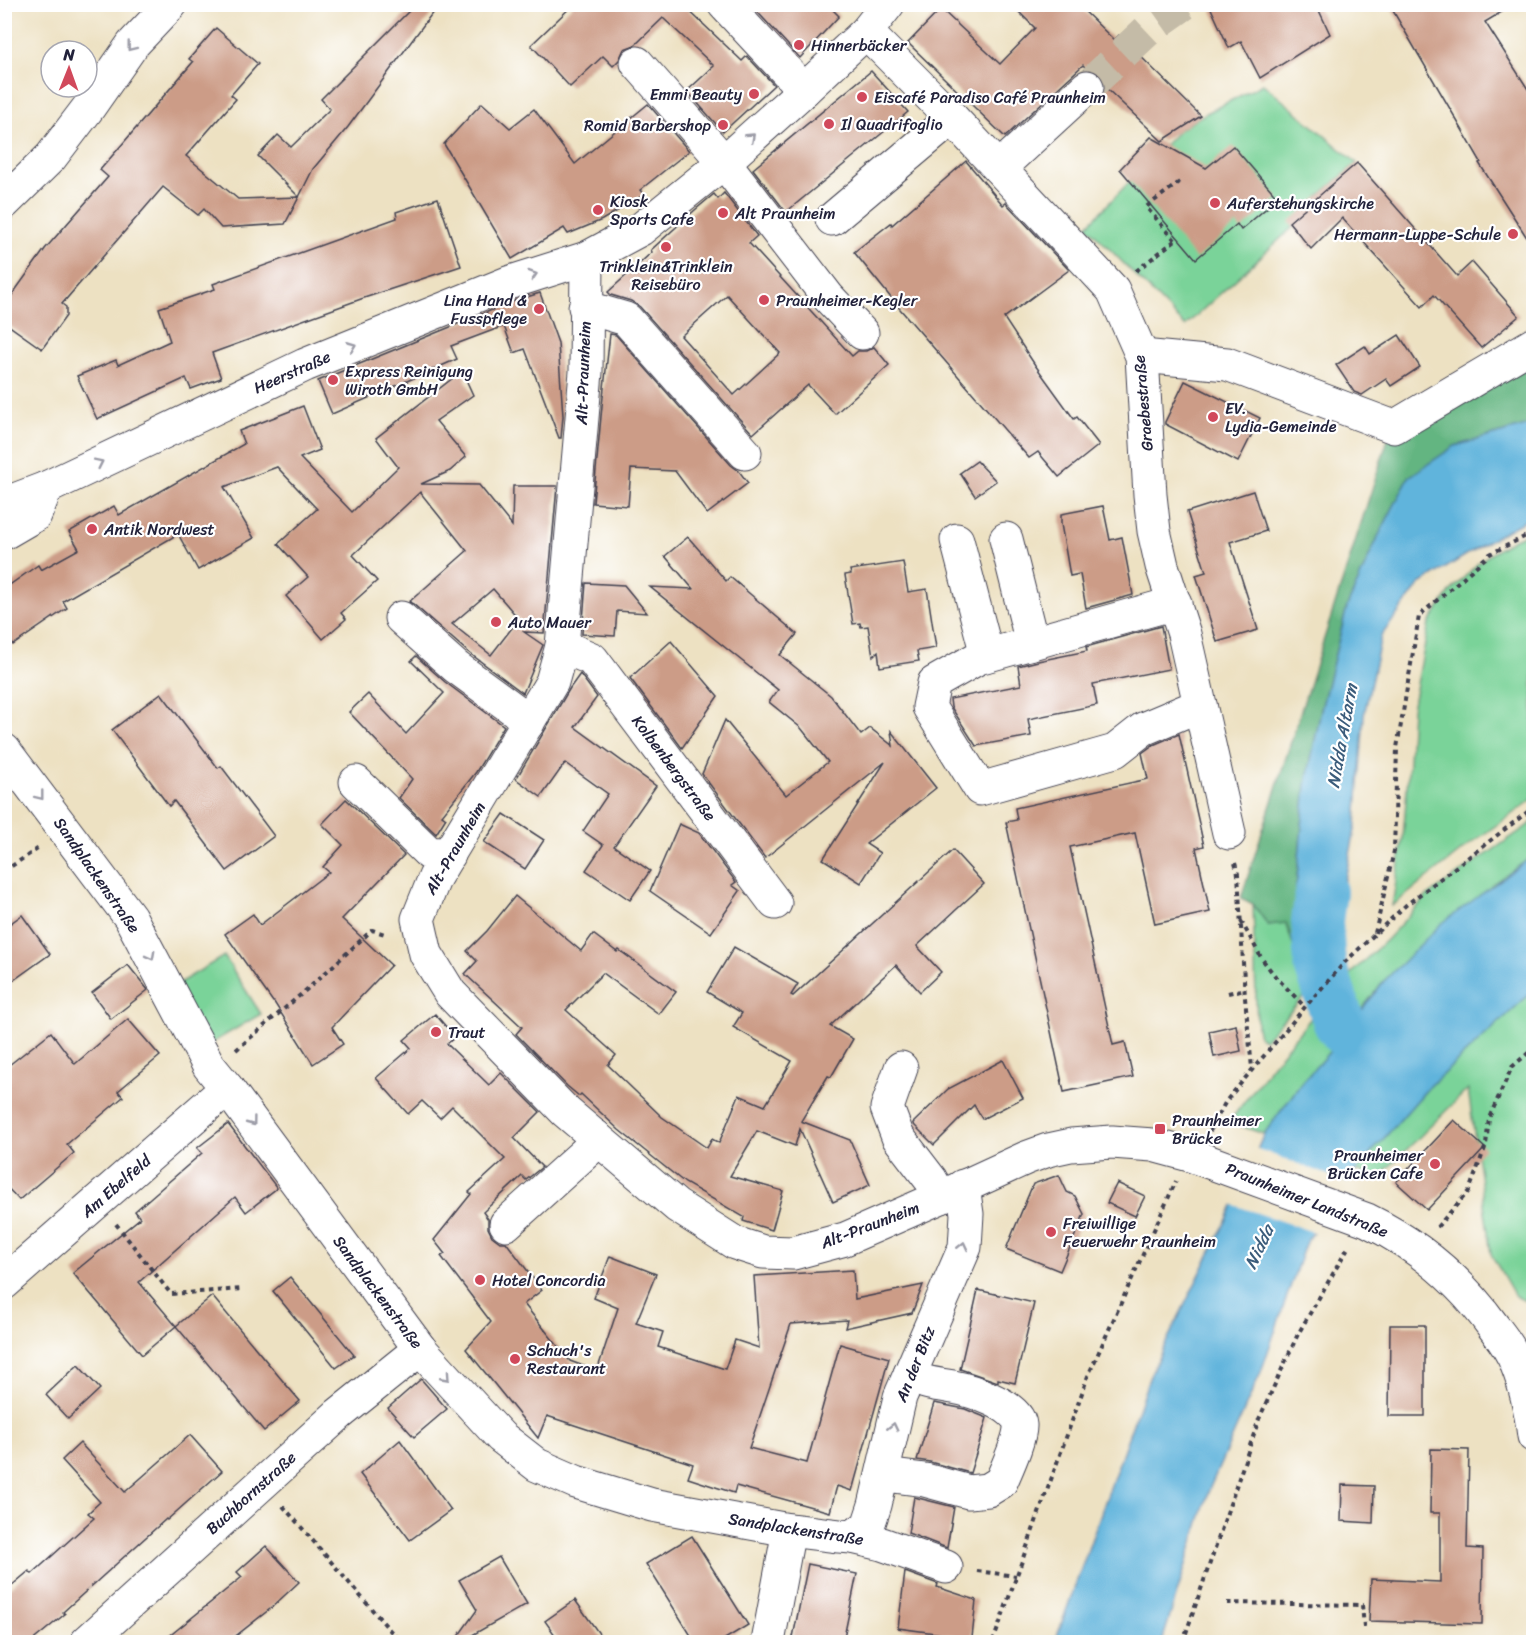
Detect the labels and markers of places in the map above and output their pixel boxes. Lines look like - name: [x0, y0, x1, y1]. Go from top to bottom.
- place label: Hinnerbäcker: [811, 31, 908, 60]
- marker: Hinnerbäcker: [792, 38, 806, 52]
- place label: Emmi Beauty: [650, 80, 743, 109]
- place label: Eiscafé Paradiso Café Praunheim: [874, 83, 1106, 112]
- marker: Emmi Beauty: [747, 87, 761, 101]
- marker: Eiscafé Paradiso Café Praunheim: [855, 90, 869, 104]
- place label: Il Quadrifoglio: [840, 110, 943, 139]
- place label: Romid Barbershop: [584, 111, 712, 140]
- marker: Il Quadrifoglio: [822, 117, 836, 131]
- marker: Romid Barbershop: [716, 118, 730, 132]
- place label: Kiosk Sports Cafe: [610, 187, 694, 234]
- place label: Auferstehungskirche: [1226, 189, 1374, 218]
- marker: Auferstehungskirche: [1208, 196, 1222, 210]
- place label: Alt Praunheim: [734, 199, 836, 228]
- marker: Kiosk Sports Cafe: [591, 203, 605, 217]
- marker: Alt Praunheim: [716, 206, 730, 220]
- place label: Hermann-Luppe-Schule: [1334, 220, 1501, 249]
- marker: Hermann-Luppe-Schule: [1506, 227, 1520, 241]
- marker: Trinklein&Trinklein Reisebüro: [659, 240, 673, 254]
- place label: Trinklein&Trinklein Reisebüro: [599, 252, 733, 299]
- place label: Lina Hand & Fusspflege: [444, 286, 527, 333]
- place label: Praunheimer-Kegler: [776, 286, 919, 315]
- marker: Praunheimer-Kegler: [757, 293, 771, 307]
- marker: Lina Hand & Fusspflege: [532, 302, 546, 316]
- place label: Express Reinigung Wiroth GmbH: [345, 357, 473, 404]
- marker: Express Reinigung Wiroth GmbH: [326, 373, 340, 387]
- place label: EV. Lydia-Gemeinde: [1225, 394, 1337, 441]
- marker: EV. Lydia-Gemeinde: [1206, 410, 1220, 424]
- place label: Antik Nordwest: [103, 515, 215, 544]
- marker: Antik Nordwest: [85, 522, 99, 536]
- place label: Auto Mauer: [507, 608, 592, 637]
- marker: Auto Mauer: [489, 615, 503, 629]
- place label: Traut: [448, 1018, 486, 1047]
- marker: Traut: [429, 1025, 443, 1039]
- place label: Praunheimer Brücke: [1172, 1106, 1263, 1153]
- marker: Praunheimer Brücke: [1153, 1122, 1167, 1136]
- place label: Praunheimer Brücken Cafe: [1328, 1141, 1424, 1188]
- marker: Praunheimer Brücken Cafe: [1428, 1157, 1442, 1171]
- place label: Freiwillige Feuerwehr Praunheim: [1063, 1209, 1216, 1256]
- marker: Freiwillige Feuerwehr Praunheim: [1044, 1225, 1058, 1239]
- place label: Hotel Concordia: [492, 1266, 606, 1295]
- marker: Hotel Concordia: [473, 1273, 487, 1287]
- place label: Schuch's Restaurant: [527, 1336, 606, 1383]
- marker: Schuch's Restaurant: [508, 1352, 522, 1366]

